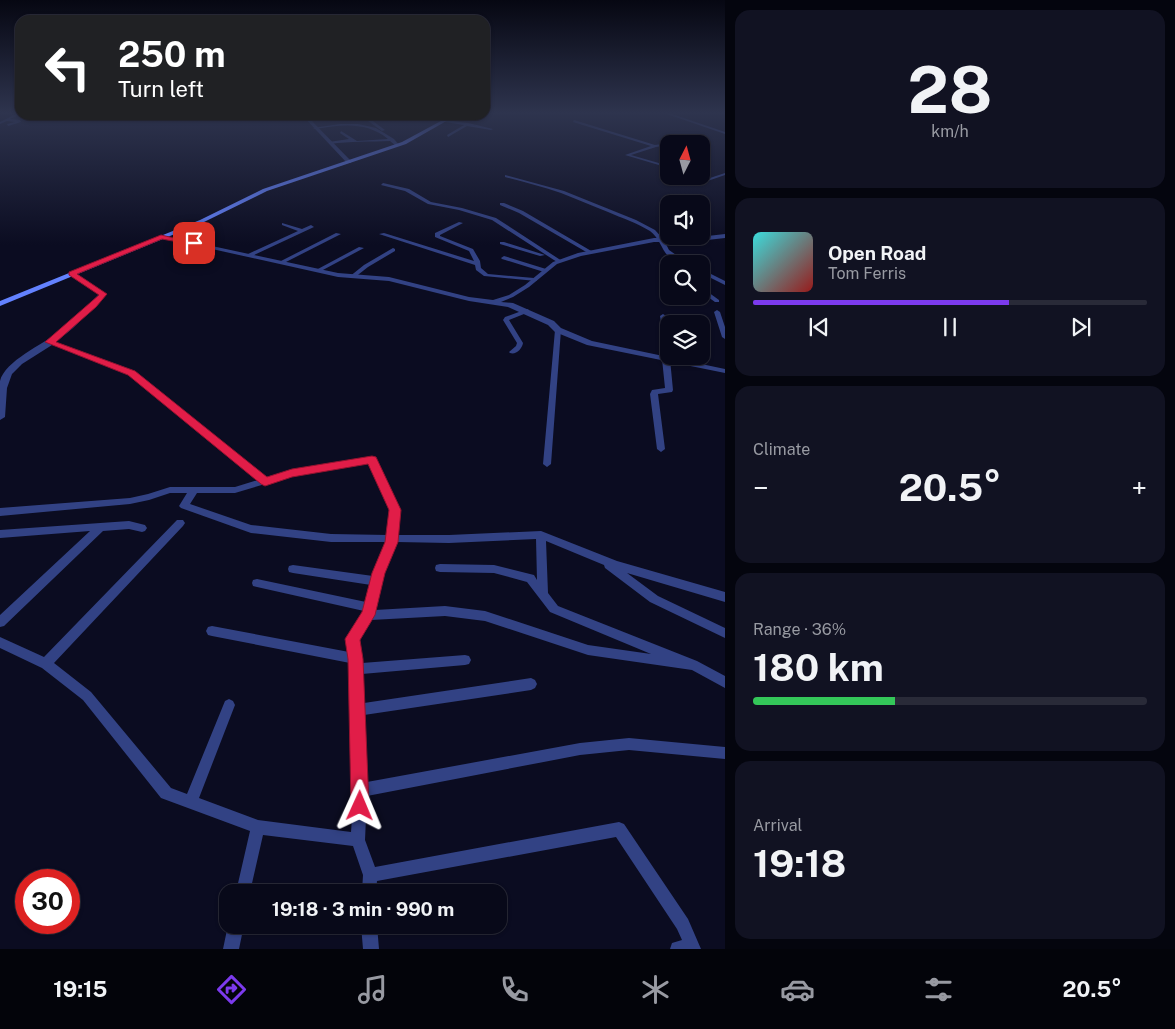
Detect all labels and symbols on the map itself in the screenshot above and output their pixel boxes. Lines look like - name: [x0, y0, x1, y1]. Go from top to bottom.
- north arrow: [660, 135, 710, 185]
- pin: [173, 222, 215, 264]
- position arrow: [333, 779, 385, 831]
- speed limit sign: 30: [15, 869, 80, 934]

